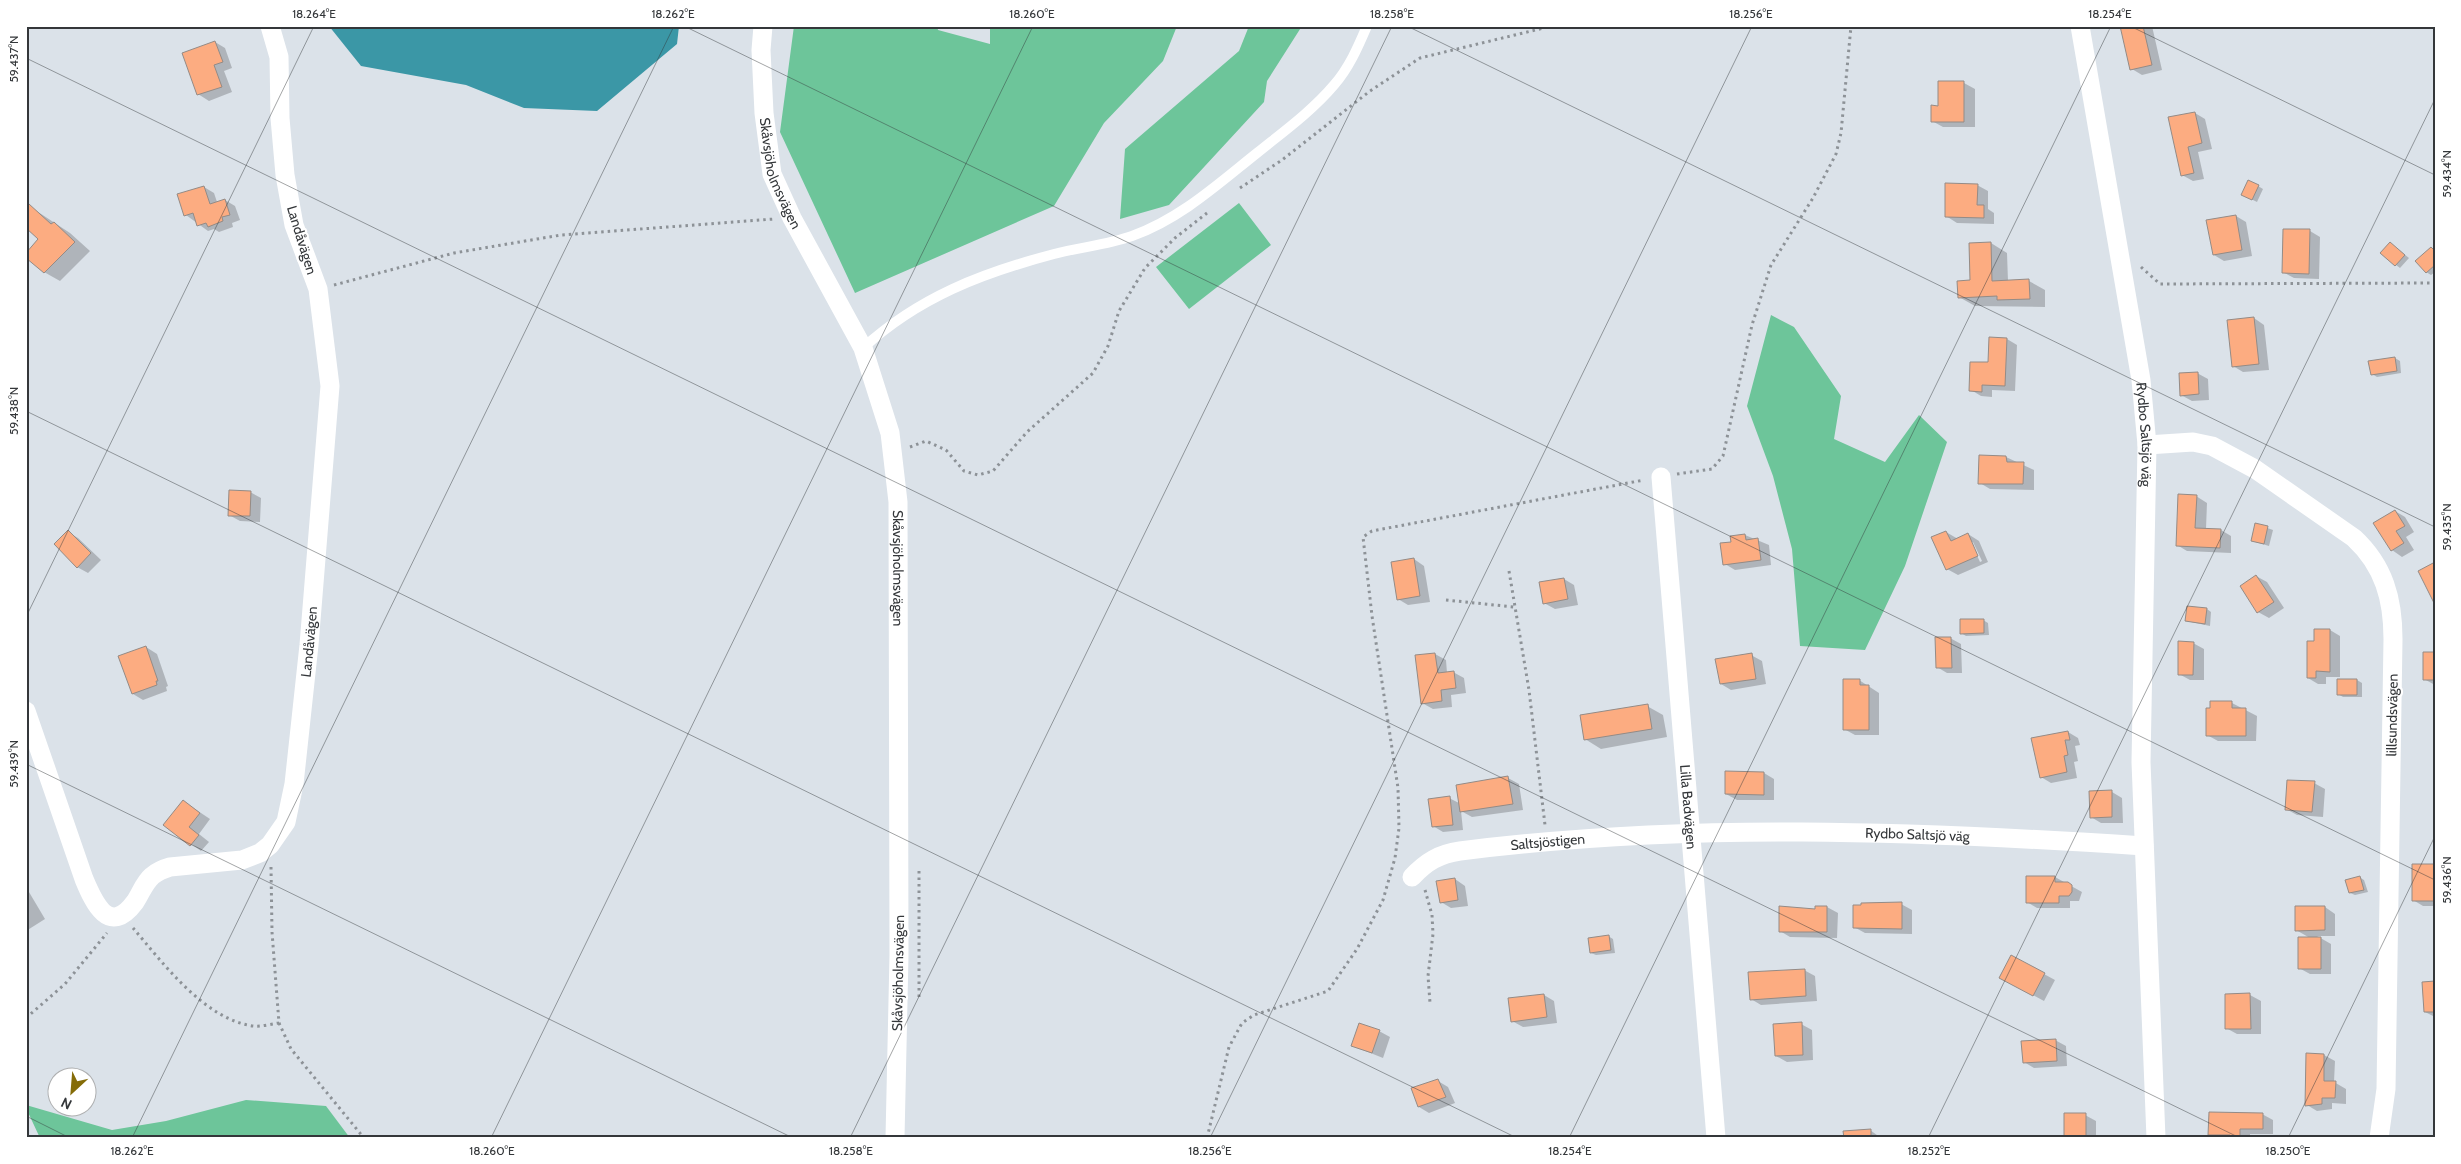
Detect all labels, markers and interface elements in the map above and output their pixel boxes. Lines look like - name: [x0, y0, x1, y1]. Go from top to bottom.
- text: 18.264°E: [292, 6, 336, 21]
- text: 18.262°E: [651, 6, 695, 21]
- text: 18.260°E: [1009, 6, 1055, 21]
- text: 18.258°E: [1370, 6, 1414, 21]
- text: 18.256°E: [1729, 6, 1773, 21]
- text: 18.254°E: [2088, 6, 2132, 21]
- text: 59.437°N: [6, 36, 21, 82]
- street label: Skåvsjöholmsvägen: [756, 116, 805, 232]
- text: 59.434°N: [2439, 150, 2454, 198]
- street label: Landåvägen: [283, 203, 321, 277]
- street label: Rydbo Saltsjö väg: [2132, 382, 2156, 488]
- text: 59.438°N: [6, 387, 21, 435]
- text: 59.435°N: [2439, 503, 2454, 551]
- street label: Skåvsjöholmsvägen: [889, 510, 907, 627]
- street label: Landåvägen: [297, 605, 321, 678]
- street label: lillsundsvägen: [2382, 673, 2402, 757]
- text: 59.439°N: [6, 740, 21, 788]
- street label: Lilla Badvägen: [1676, 764, 1701, 850]
- street label: Rydbo Saltsjö väg: [1865, 824, 1971, 845]
- street label: Saltsjöstigen: [1510, 830, 1586, 854]
- text: 59.436°N: [2439, 856, 2454, 904]
- street label: Skåvsjöholmsvägen: [888, 915, 908, 1031]
- north arrow: [48, 1066, 98, 1116]
- text: N: [58, 1093, 75, 1114]
- text: 18.262°E: [110, 1143, 154, 1158]
- text: 18.260°E: [469, 1143, 515, 1158]
- text: 18.258°E: [829, 1143, 873, 1158]
- text: 18.256°E: [1188, 1143, 1232, 1158]
- text: 18.254°E: [1548, 1143, 1592, 1158]
- text: 18.252°E: [1908, 1143, 1951, 1158]
- text: 18.250°E: [2266, 1143, 2311, 1158]

